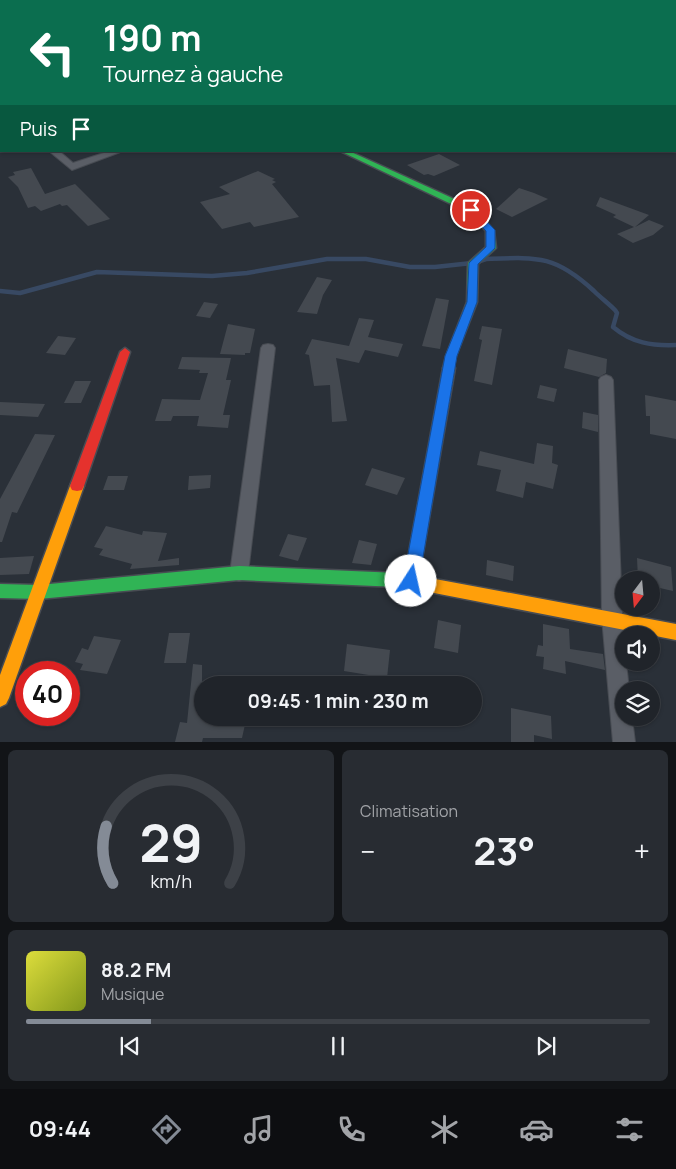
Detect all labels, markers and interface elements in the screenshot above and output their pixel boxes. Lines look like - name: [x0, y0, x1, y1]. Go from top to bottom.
- text: 190 m: [103, 14, 202, 62]
- icon: left: [20, 20, 85, 85]
- text: Tournez à gauche: [103, 59, 283, 89]
- icon: arrive: [67, 115, 95, 143]
- text: Puis: [20, 116, 57, 142]
- pin: [450, 189, 492, 231]
- icon: arrive: [457, 196, 485, 224]
- position arrow: [384, 554, 436, 606]
- north arrow: [615, 571, 660, 616]
- map controls: [615, 571, 660, 726]
- button: sound: [615, 626, 660, 671]
- speed limit sign: 40: [15, 661, 80, 726]
- button: layers: [615, 681, 660, 726]
- text: 09:45 · 1 min · 230 m: [247, 688, 429, 714]
- text: Climatisation: [360, 800, 458, 822]
- text: 29: [139, 807, 203, 878]
- text: 23°: [474, 824, 535, 876]
- text: −: [360, 832, 375, 870]
- text: +: [634, 832, 650, 870]
- text: km/h: [150, 869, 192, 893]
- text: 88.2 FM: [101, 957, 171, 983]
- text: Musique: [101, 983, 164, 1005]
- icon: previous: [116, 1032, 144, 1060]
- icon: pause: [324, 1032, 352, 1060]
- icon: next: [532, 1032, 560, 1060]
- icon: directions: [149, 1112, 184, 1147]
- icon: music: [241, 1112, 276, 1147]
- icon: phone: [334, 1112, 369, 1147]
- icon: climate: [427, 1112, 462, 1147]
- icon: car: [519, 1112, 554, 1147]
- icon: filters: [612, 1112, 647, 1147]
- text: 09:44: [29, 1114, 91, 1144]

